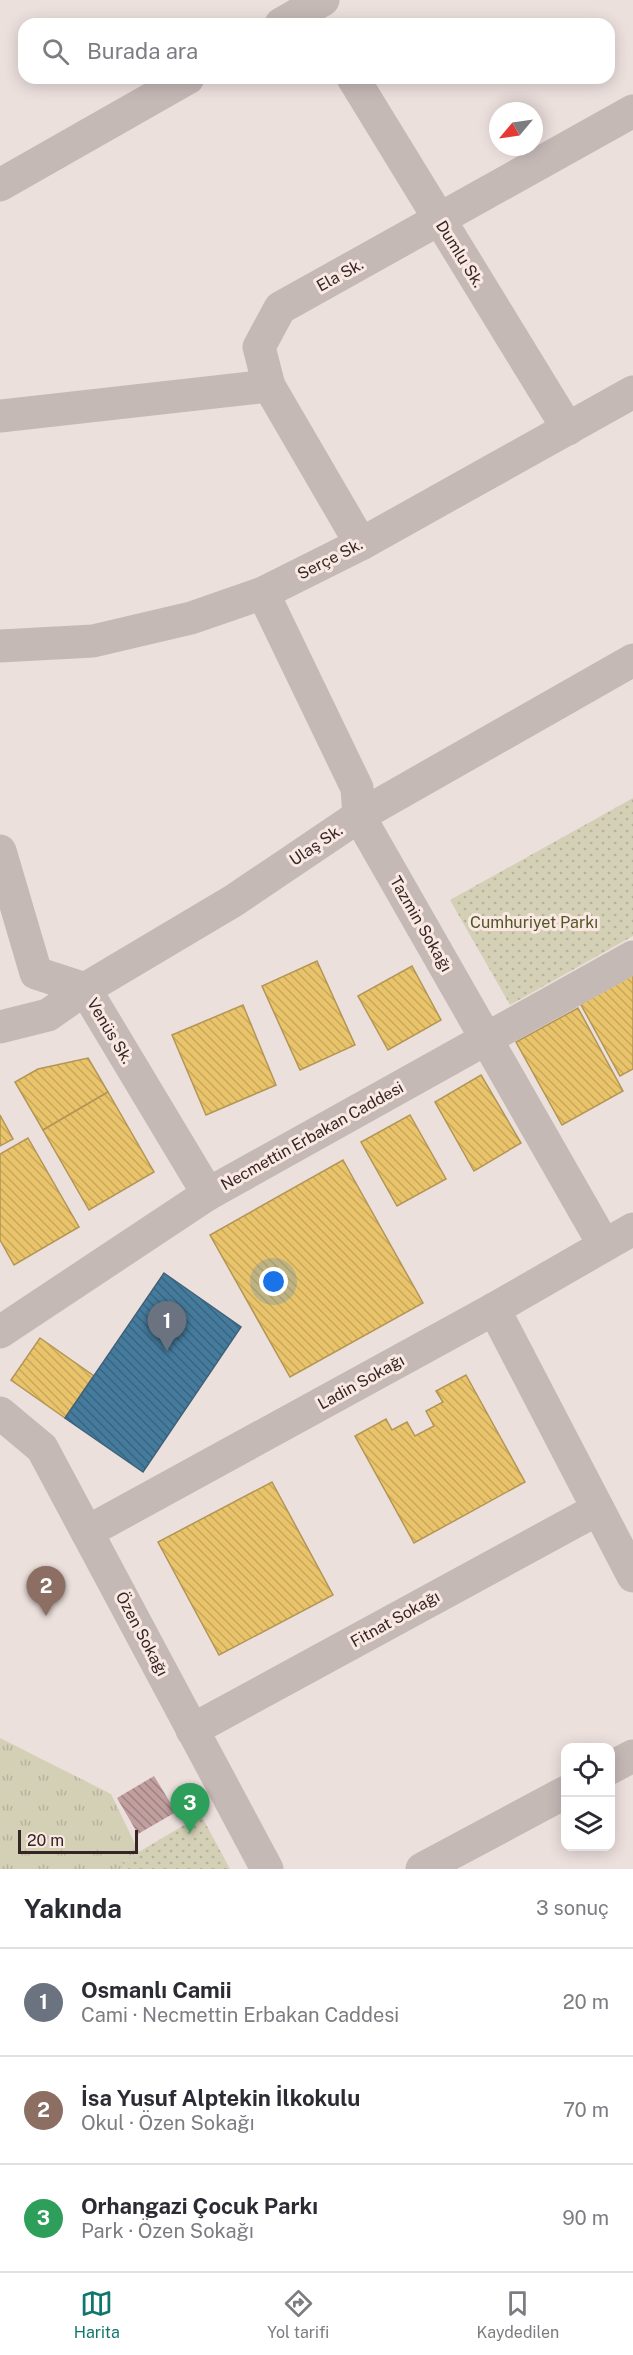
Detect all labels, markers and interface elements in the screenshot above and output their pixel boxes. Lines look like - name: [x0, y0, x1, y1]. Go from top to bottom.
- search box: [18, 18, 615, 84]
- icon: search: [39, 35, 72, 68]
- text: Burada ara: [87, 38, 198, 64]
- north arrow: [489, 102, 543, 156]
- street label: Dumlu Sk.: [432, 217, 488, 291]
- street label: Ela Sk.: [313, 254, 367, 296]
- street label: Serçe Sk.: [294, 534, 366, 584]
- street label: Ulaş Sk.: [286, 820, 346, 870]
- street label: Tazmin Sokağı: [386, 873, 456, 975]
- park label: Cumhuriyet Parkı: [470, 913, 598, 932]
- street label: Venüs Sk.: [83, 995, 137, 1067]
- street label: Necmettin Erbakan Caddesi: [217, 1078, 407, 1194]
- your location: [259, 1267, 288, 1296]
- pin: 1: [148, 1302, 186, 1351]
- street label: Ladin Sokağı: [315, 1350, 407, 1414]
- pin: 2: [26, 1566, 66, 1616]
- street label: Fitnat Sokağı: [347, 1587, 443, 1651]
- street label: Özen Sokağı: [112, 1588, 173, 1679]
- map controls: [561, 1743, 615, 1851]
- button: locate: [561, 1743, 615, 1797]
- pin: 3: [170, 1784, 210, 1833]
- button: layers: [561, 1797, 615, 1851]
- scale bar: [18, 1827, 138, 1854]
- text: 20 m: [27, 1831, 64, 1850]
- text: Yakında: [24, 1893, 122, 1924]
- text: 3 sonuç: [536, 1896, 609, 1920]
- text: Osmanlı Camii: [81, 1977, 232, 2003]
- text: 1: [39, 1990, 48, 2014]
- text: 20 m: [563, 1990, 609, 2014]
- text: Cami · Necmettin Erbakan Caddesi: [81, 2003, 399, 2027]
- text: İsa Yusuf Alptekin İlkokulu: [81, 2085, 360, 2111]
- text: 2: [37, 2098, 50, 2122]
- text: 70 m: [563, 2098, 609, 2122]
- text: Okul · Özen Sokağı: [81, 2111, 255, 2135]
- text: Orhangazi Çocuk Parkı: [81, 2193, 318, 2219]
- text: 3: [37, 2206, 50, 2230]
- text: 90 m: [562, 2206, 609, 2230]
- text: Park · Özen Sokağı: [81, 2219, 254, 2243]
- tab: Harita: [74, 2287, 120, 2342]
- tab: Yol tarifi: [267, 2287, 329, 2342]
- tab: Kaydedilen: [477, 2287, 559, 2342]

